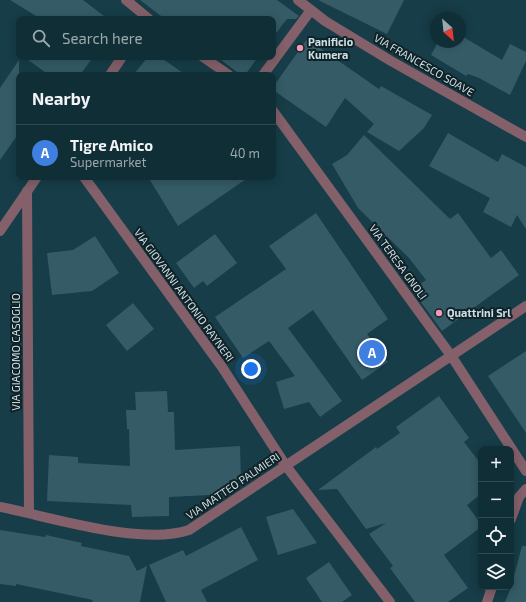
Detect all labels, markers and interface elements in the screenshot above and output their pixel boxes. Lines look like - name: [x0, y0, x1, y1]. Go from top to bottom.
- north arrow: [430, 12, 466, 48]
- search box: [16, 16, 276, 60]
- icon: search: [30, 27, 52, 49]
- text: Search here: [62, 29, 143, 47]
- street label: VIA FRANCESCO SOAVE: [372, 31, 477, 99]
- place label: Panificio Kumera: [308, 35, 354, 61]
- marker: Panificio Kumera: [295, 43, 305, 53]
- text: Nearby: [32, 88, 90, 108]
- text: Tigre Amico: [70, 136, 153, 154]
- text: A: [41, 145, 49, 161]
- text: 40 m: [230, 145, 260, 161]
- text: Supermarket: [70, 154, 147, 170]
- street label: VIA TERESA GNOLI: [367, 222, 430, 302]
- street label: VIA GIOVANNI ANTONIO RAYNERI: [132, 226, 237, 364]
- street label: VIA GIACOMO CASOGLIO: [9, 293, 22, 411]
- place label: Quattrini Srl: [447, 306, 511, 320]
- marker: Quattrini Srl: [434, 308, 444, 318]
- pin: A: [359, 338, 385, 368]
- your location: [241, 359, 261, 379]
- map controls: [478, 446, 514, 590]
- button: +: [478, 446, 514, 482]
- street label: VIA MATTEO PALMIERI: [183, 449, 282, 522]
- button: −: [478, 482, 514, 518]
- button: locate: [478, 518, 514, 554]
- button: layers: [478, 554, 514, 590]

